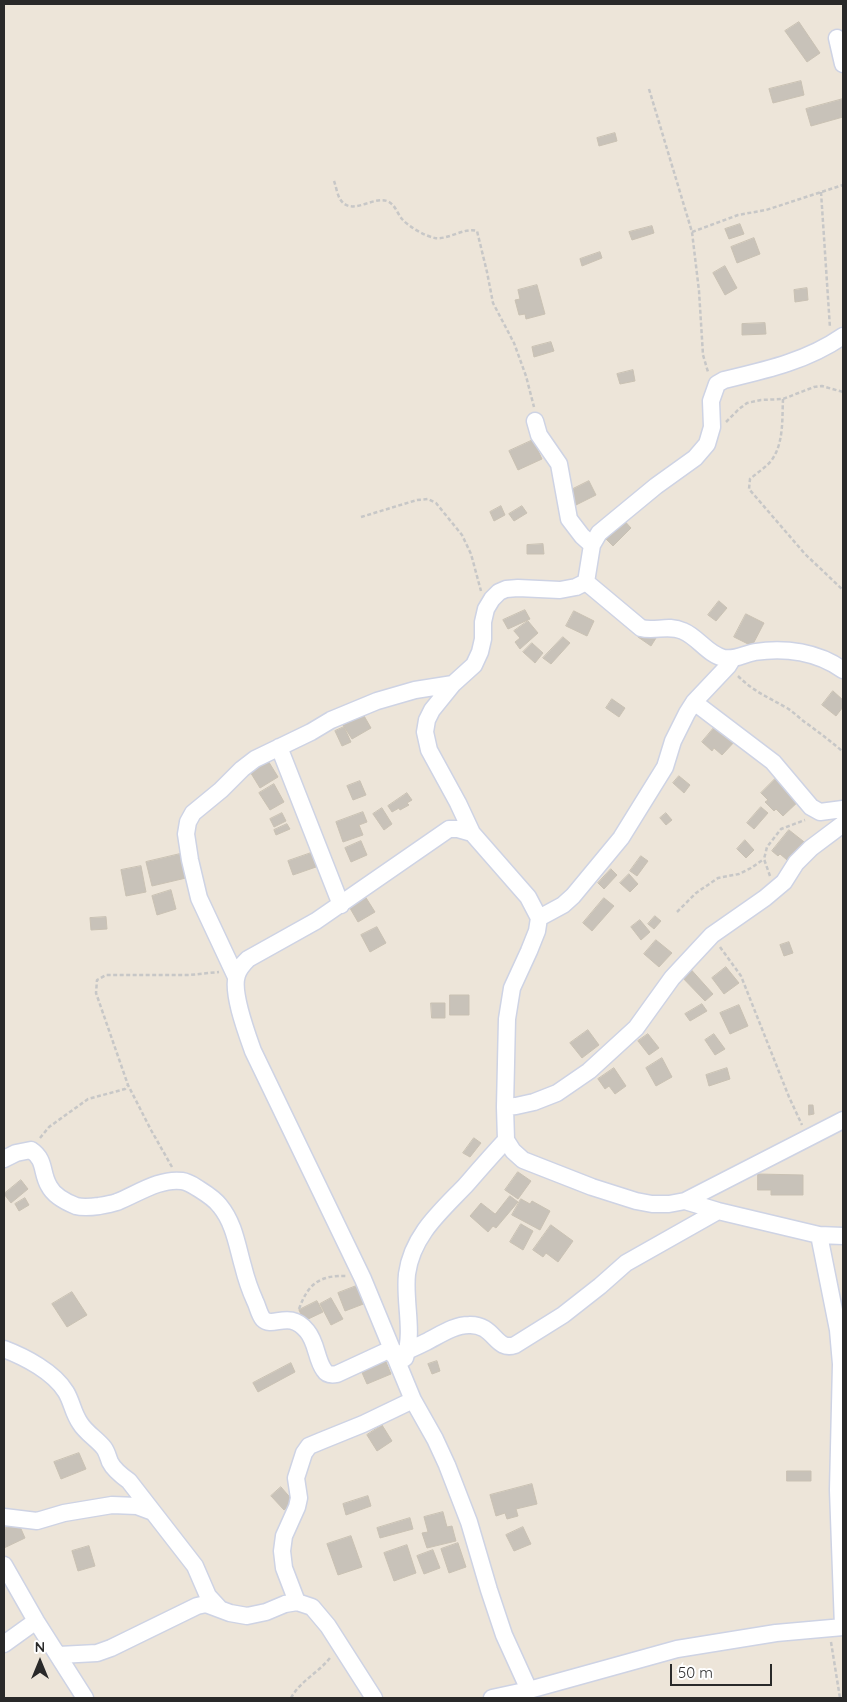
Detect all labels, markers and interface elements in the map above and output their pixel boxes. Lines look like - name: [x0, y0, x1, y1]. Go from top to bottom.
- north arrow: [15, 1637, 65, 1687]
- text: N: [35, 1638, 45, 1656]
- scale bar: [672, 1654, 774, 1686]
- text: 50 m: [678, 1663, 713, 1682]

